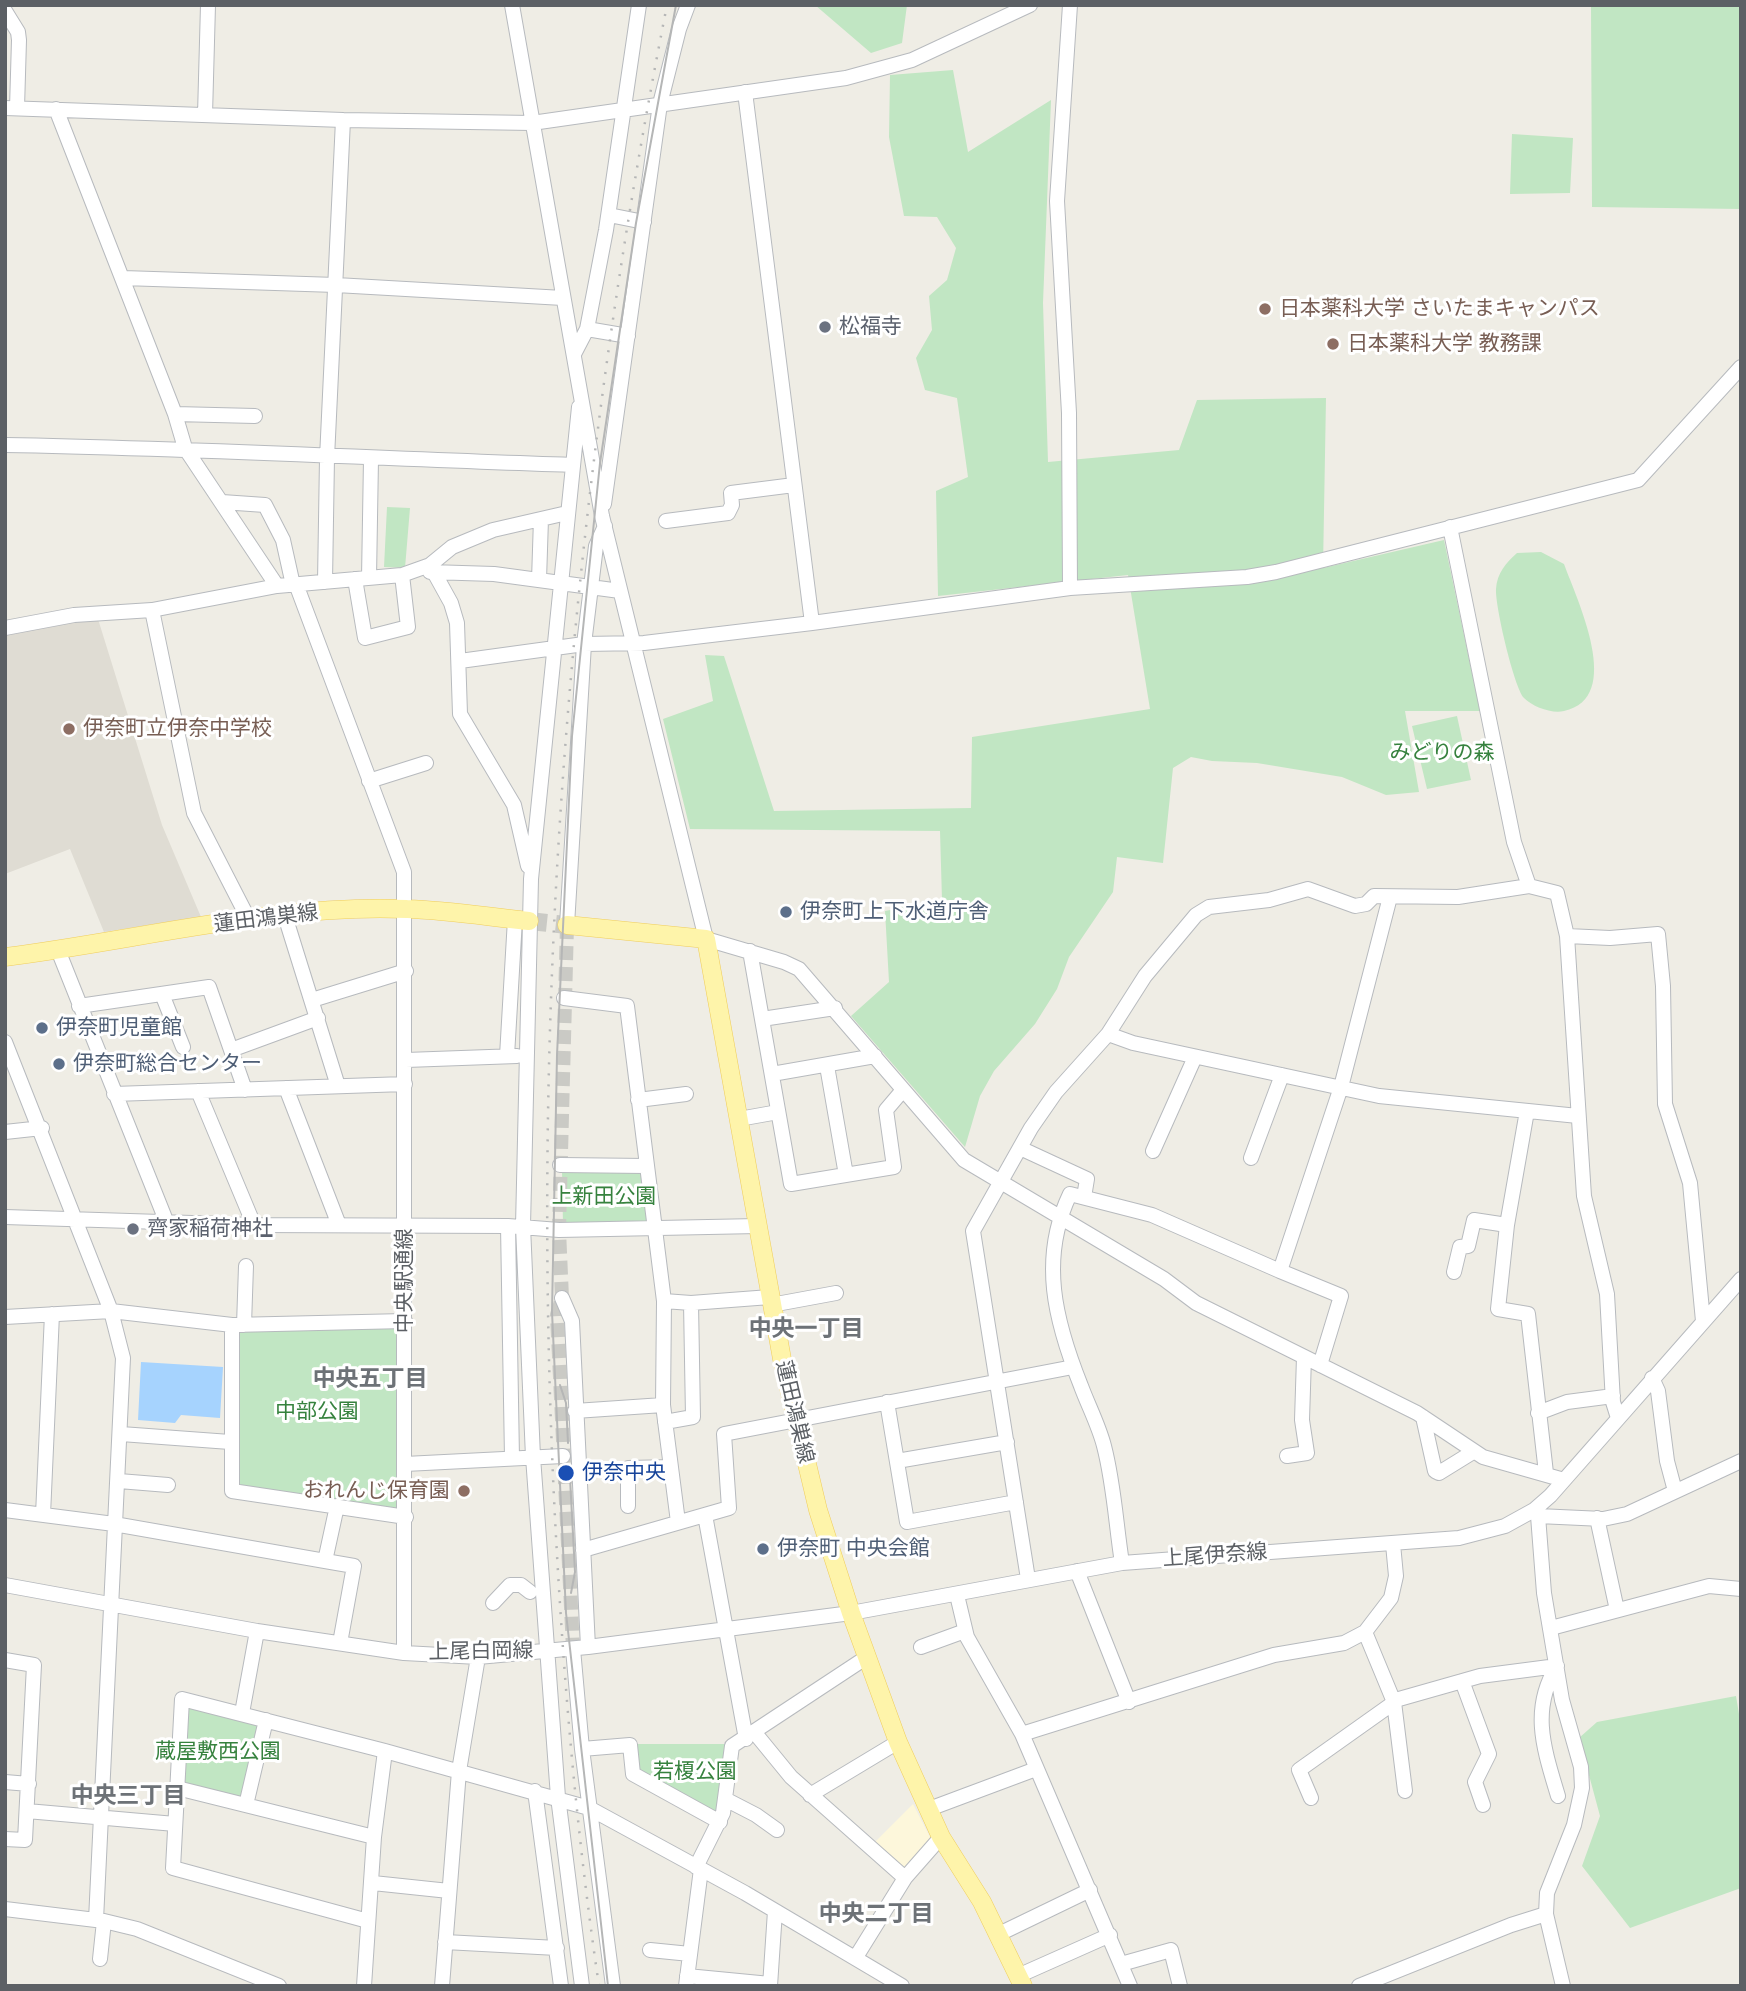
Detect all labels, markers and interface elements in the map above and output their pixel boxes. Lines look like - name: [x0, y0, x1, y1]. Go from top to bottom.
- place label: 日本薬科大学 さいたまキャンパス: [1279, 296, 1600, 322]
- marker: 日本薬科大学 さいたまキャンパス: [1257, 301, 1273, 317]
- place label: 松福寺: [839, 314, 902, 340]
- marker: 松福寺: [817, 319, 833, 335]
- place label: 日本薬科大学 教務課: [1347, 331, 1542, 357]
- marker: 日本薬科大学 教務課: [1325, 336, 1341, 352]
- place label: 伊奈町立伊奈中学校: [83, 716, 272, 742]
- marker: 伊奈町立伊奈中学校: [61, 721, 77, 737]
- park label: みどりの森: [1390, 740, 1494, 766]
- place label: 伊奈町上下水道庁舎: [800, 899, 989, 925]
- street label: 蓮田鴻巣線: [212, 900, 320, 938]
- marker: 伊奈町上下水道庁舎: [778, 904, 794, 920]
- place label: 伊奈町児童館: [56, 1015, 182, 1041]
- marker: 伊奈町児童館: [34, 1020, 50, 1036]
- place label: 伊奈町総合センター: [73, 1051, 262, 1077]
- marker: 伊奈町総合センター: [51, 1056, 67, 1072]
- park label: 上新田公園: [552, 1184, 656, 1210]
- place label: 齊家稲荷神社: [147, 1216, 273, 1242]
- marker: 齊家稲荷神社: [125, 1221, 141, 1237]
- street label: 中央駅通線: [392, 1229, 418, 1333]
- district label: 中央一丁目: [749, 1316, 863, 1344]
- street label: 蓮田鴻巣線: [770, 1358, 818, 1466]
- district label: 中央五丁目: [313, 1366, 427, 1394]
- park label: 中部公園: [275, 1399, 359, 1425]
- place label: 伊奈中央: [582, 1460, 666, 1486]
- marker: 伊奈中央: [556, 1463, 576, 1483]
- place label: おれんじ保育園: [303, 1478, 450, 1504]
- marker: おれんじ保育園: [456, 1483, 472, 1499]
- place label: 伊奈町 中央会館: [777, 1536, 930, 1562]
- street label: 上尾伊奈線: [1162, 1540, 1268, 1572]
- marker: 伊奈町 中央会館: [755, 1541, 771, 1557]
- street label: 上尾白岡線: [428, 1638, 534, 1666]
- park label: 蔵屋敷西公園: [155, 1739, 281, 1765]
- park label: 若榎公園: [653, 1759, 737, 1785]
- district label: 中央三丁目: [71, 1783, 185, 1811]
- district label: 中央二丁目: [819, 1901, 933, 1929]

